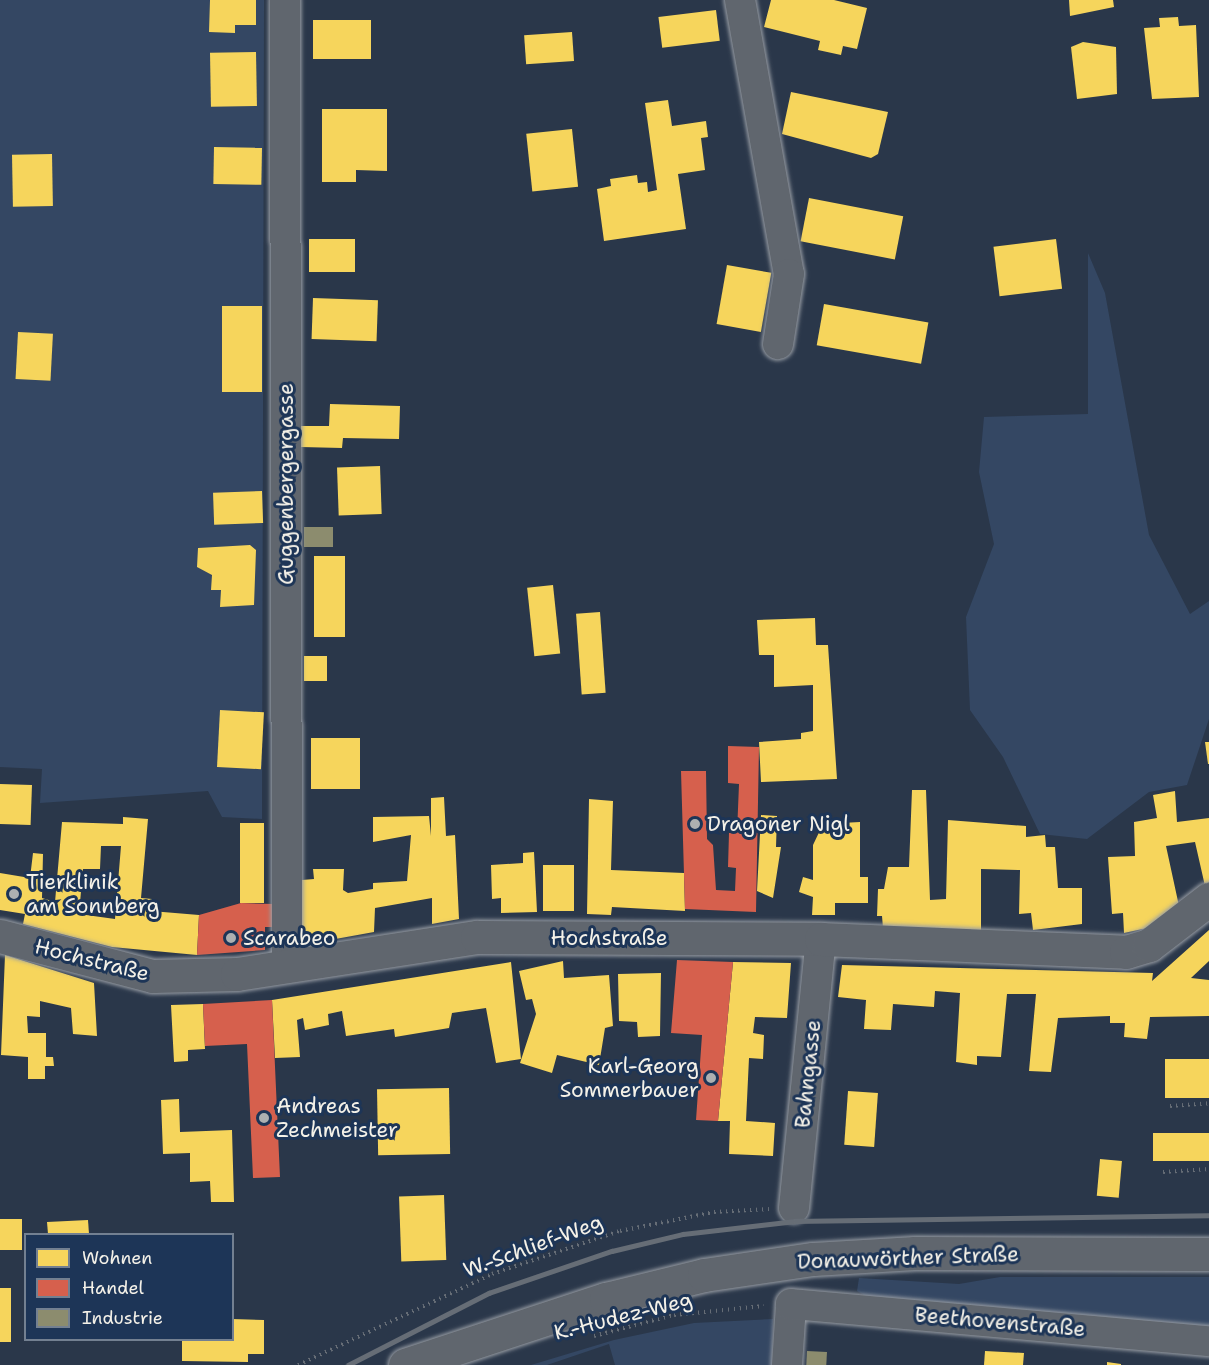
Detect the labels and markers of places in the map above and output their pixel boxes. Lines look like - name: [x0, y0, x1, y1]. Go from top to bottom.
- place label: Dragoner Nigl: [707, 811, 850, 837]
- marker: Dragoner Nigl: [688, 817, 702, 831]
- place label: Tierklinik am Sonnberg: [26, 869, 160, 919]
- marker: Tierklinik am Sonnberg: [7, 887, 21, 901]
- place label: Scarabeo: [243, 925, 336, 951]
- marker: Scarabeo: [224, 931, 238, 945]
- place label: Karl-Georg Sommerbauer: [560, 1053, 699, 1103]
- marker: Karl-Georg Sommerbauer: [704, 1071, 718, 1085]
- place label: Andreas Zechmeister: [276, 1093, 398, 1143]
- marker: Andreas Zechmeister: [257, 1111, 271, 1125]

